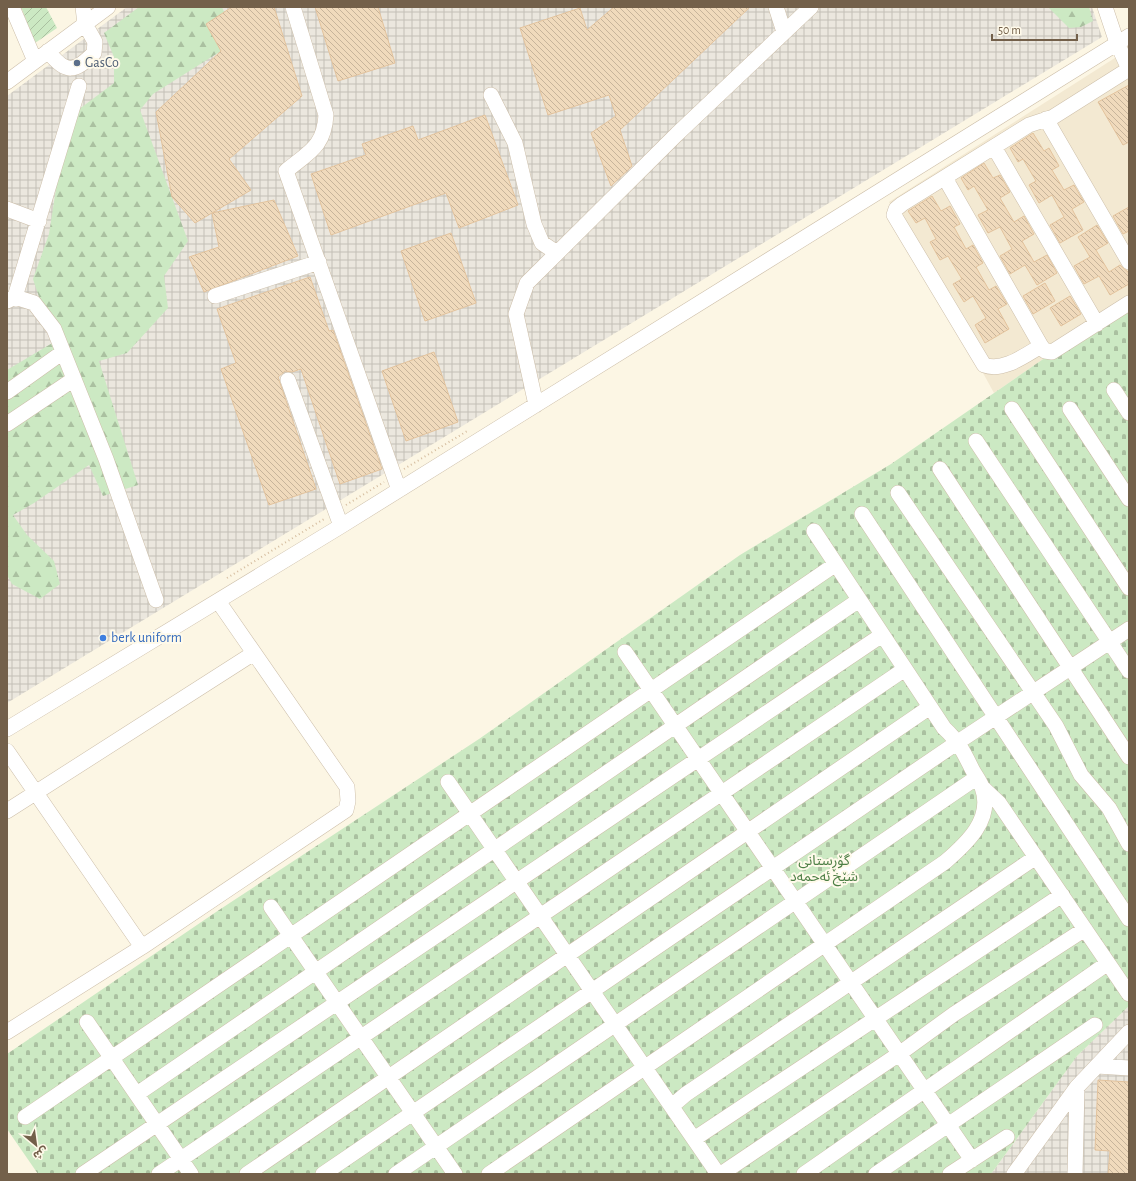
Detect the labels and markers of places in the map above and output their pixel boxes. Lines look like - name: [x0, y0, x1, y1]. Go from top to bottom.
- place label: GasCo: [85, 56, 119, 70]
- marker: GasCo: [72, 58, 82, 68]
- place label: berk uniform: [111, 631, 182, 645]
- marker: berk uniform: [98, 633, 108, 643]

